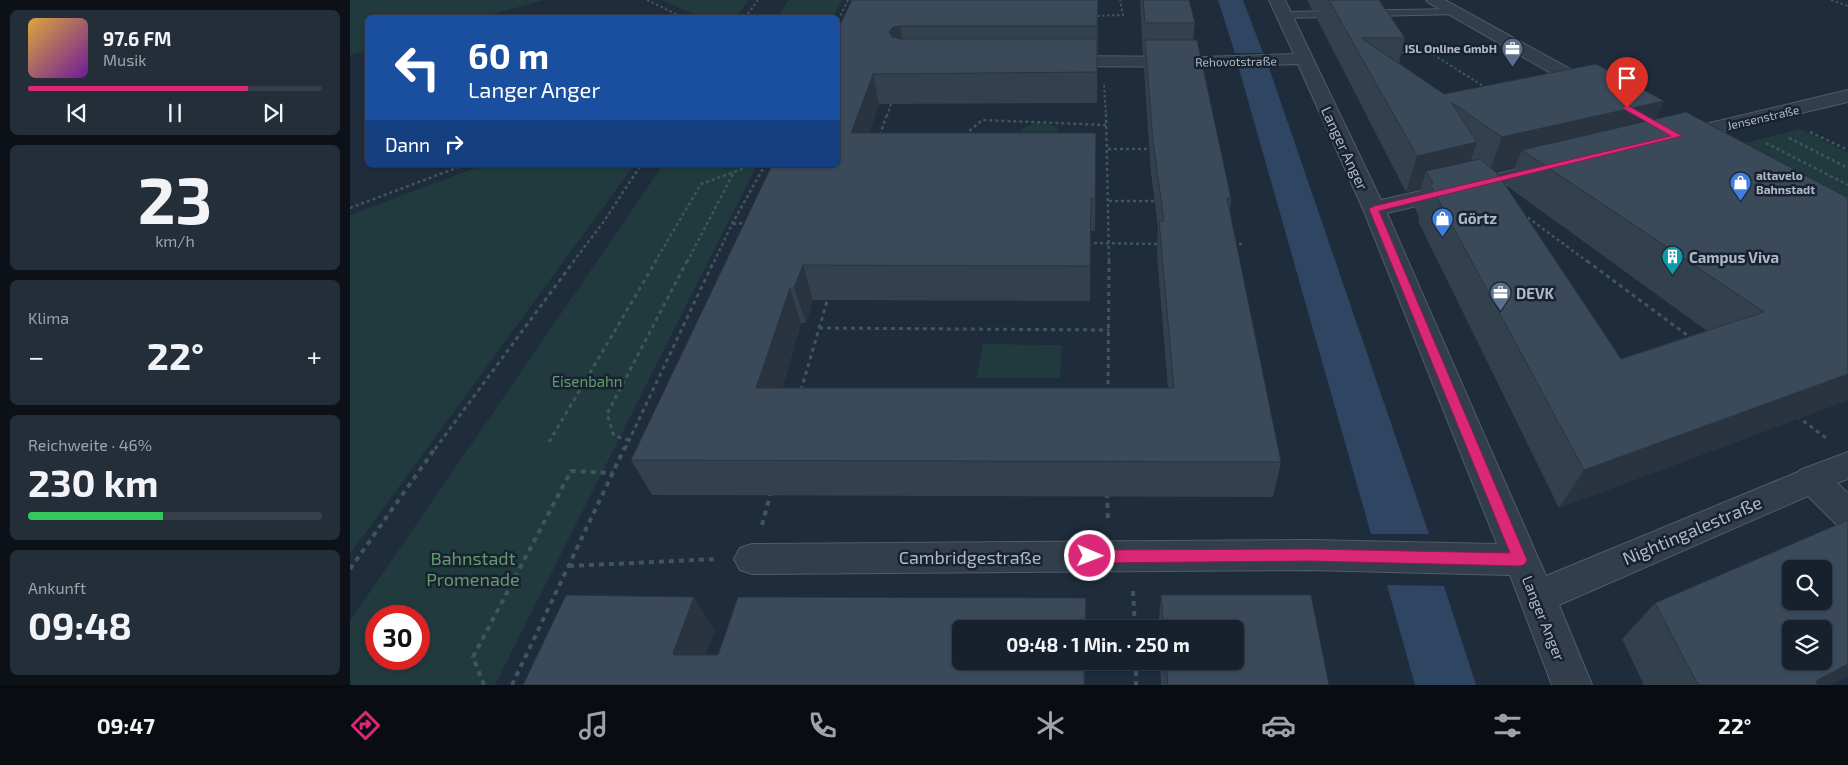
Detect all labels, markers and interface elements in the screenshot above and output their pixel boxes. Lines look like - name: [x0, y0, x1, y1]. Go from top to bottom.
- text: 97.6 FM: [103, 27, 171, 50]
- text: 60 m: [468, 34, 549, 76]
- icon: left: [385, 35, 450, 100]
- office icon: ISL Online GmbH: [1501, 36, 1525, 67]
- place label: ISL Online GmbH: [1405, 41, 1497, 55]
- text: Musik: [103, 50, 146, 69]
- street label: Rehovotstraße: [1195, 53, 1277, 69]
- pin: [1606, 57, 1648, 108]
- icon: arrive: [1613, 64, 1641, 92]
- text: Langer Anger: [468, 76, 600, 102]
- icon: previous: [63, 99, 91, 127]
- icon: pause: [161, 99, 189, 127]
- icon: next: [259, 99, 287, 127]
- street label: Jensenstraße: [1726, 102, 1800, 132]
- street label: Langer Anger: [1318, 103, 1372, 193]
- icon: right: [440, 130, 468, 158]
- text: Dann: [385, 133, 430, 156]
- text: 23: [138, 159, 212, 237]
- place label: altavelo Bahnstadt: [1756, 168, 1815, 196]
- shop icon: altavelo Bahnstadt: [1728, 170, 1752, 201]
- shop icon: Görtz: [1430, 206, 1454, 237]
- place label: Görtz: [1458, 209, 1497, 227]
- text: km/h: [155, 231, 195, 250]
- building icon: Campus Viva: [1661, 245, 1685, 276]
- place label: Campus Viva: [1689, 248, 1779, 266]
- office icon: DEVK: [1488, 281, 1512, 312]
- place label: DEVK: [1516, 284, 1555, 302]
- text: Klima: [28, 308, 69, 327]
- text: 22°: [147, 332, 204, 378]
- text: −: [28, 339, 44, 373]
- text: +: [307, 339, 322, 373]
- park label: Eisenbahn: [552, 372, 622, 390]
- text: Reichweite · 46%: [28, 435, 152, 454]
- text: 230 km: [28, 459, 159, 505]
- street label: Nightingalestraße: [1619, 491, 1765, 569]
- position arrow: [1063, 529, 1115, 581]
- street label: Cambridgestraße: [899, 546, 1041, 568]
- park label: Bahnstadt Promenade: [426, 547, 520, 590]
- map controls: [1782, 560, 1832, 670]
- button: search: [1782, 560, 1832, 610]
- street label: Langer Anger: [1519, 573, 1569, 663]
- text: Ankunft: [28, 578, 86, 597]
- text: 09:48: [28, 602, 132, 648]
- speed limit sign: 30: [365, 605, 430, 670]
- button: layers: [1782, 620, 1832, 670]
- text: 09:48 · 1 Min. · 250 m: [1006, 633, 1190, 656]
- icon: directions: [348, 708, 383, 743]
- icon: music: [576, 708, 611, 743]
- icon: phone: [805, 708, 840, 743]
- icon: climate: [1033, 708, 1068, 743]
- icon: car: [1261, 708, 1296, 743]
- icon: filters: [1490, 708, 1525, 743]
- text: 09:47: [97, 712, 155, 738]
- text: 22°: [1718, 712, 1751, 738]

